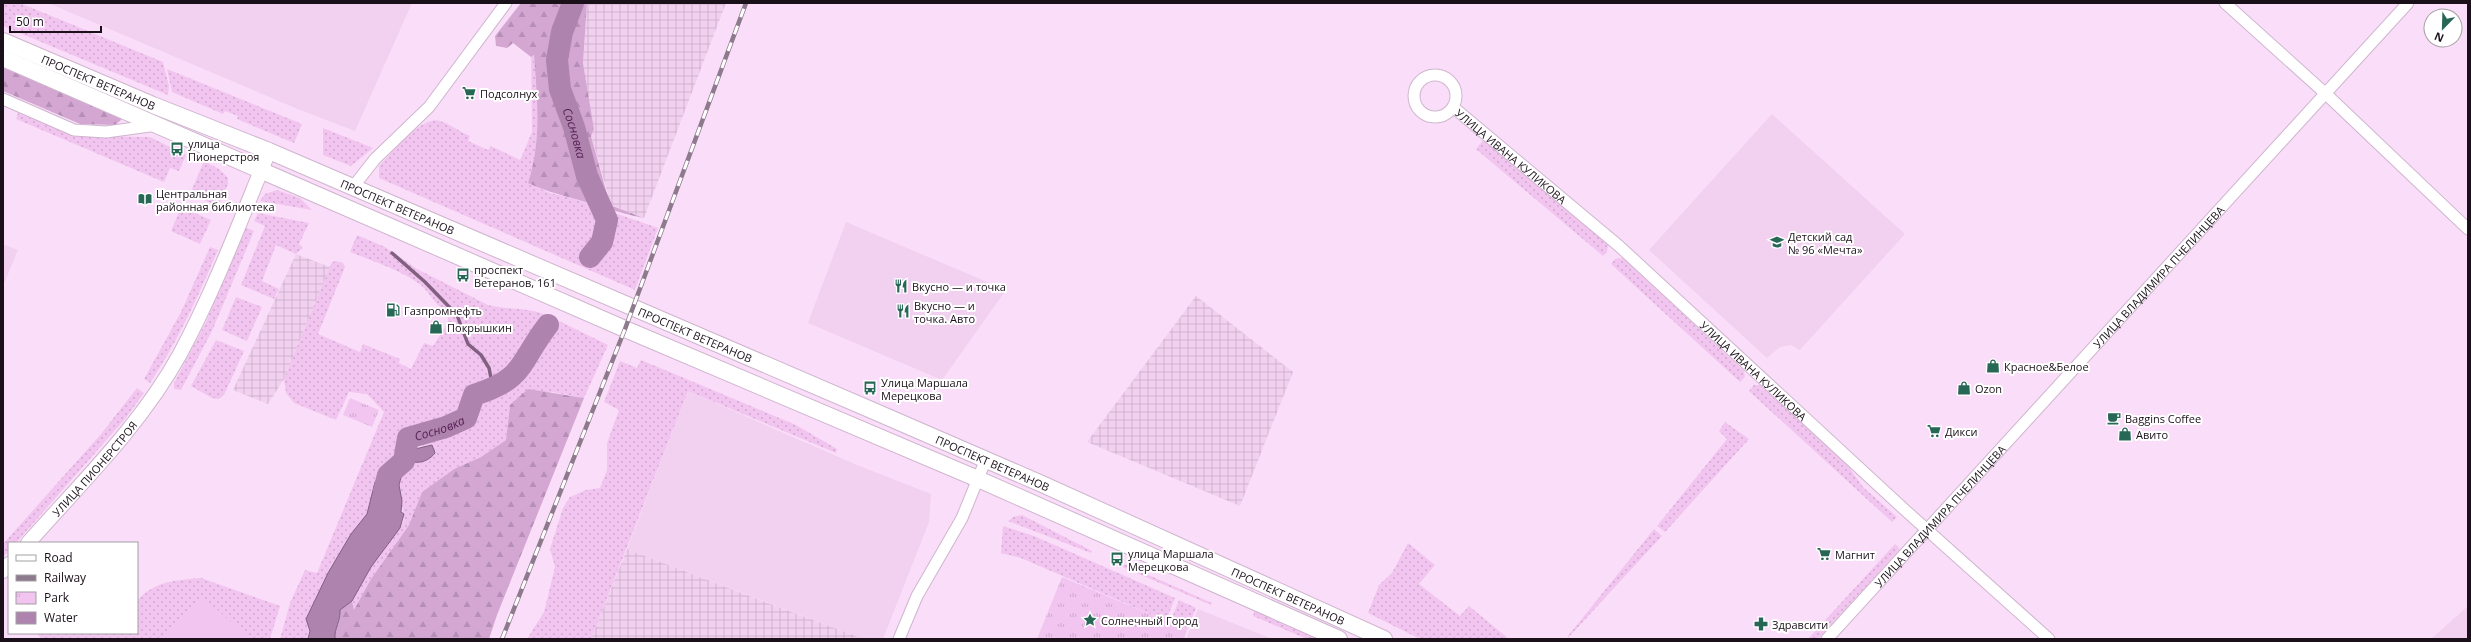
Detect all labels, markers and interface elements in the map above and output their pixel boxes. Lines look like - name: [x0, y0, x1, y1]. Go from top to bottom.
- scale bar: [10, 8, 101, 34]
- north arrow: [2423, 8, 2463, 48]
- text: 50 m: [16, 13, 44, 30]
- text: N: [2432, 29, 2446, 46]
- street label: ПРОСПЕКТ ВЕТЕРАНОВ: [39, 51, 158, 113]
- supermarket icon: Подсолнух: [461, 85, 477, 101]
- place label: Подсолнух: [480, 86, 538, 101]
- water label: Сосновка: [559, 105, 590, 160]
- street label: УЛИЦА ИВАНА КУЛИКОВА: [1453, 105, 1570, 207]
- place label: улица Пионерстроя: [188, 136, 259, 164]
- bus stop icon: улица Пионерстроя: [169, 141, 185, 157]
- street label: ПРОСПЕКТ ВЕТЕРАНОВ: [338, 175, 457, 237]
- place label: Центральная районная библиотека: [156, 186, 275, 214]
- library icon: Центральная районная библиотека: [137, 191, 153, 207]
- street label: УЛИЦА ВЛАДИМИРА ПЧЕЛИНЦЕВА: [2089, 202, 2227, 351]
- place label: Детский сад № 96 «Мечта»: [1788, 229, 1863, 257]
- school or university icon: Детский сад № 96 «Мечта»: [1769, 234, 1785, 250]
- place label: проспект Ветеранов, 161: [474, 262, 556, 290]
- bus stop icon: проспект Ветеранов, 161: [455, 267, 471, 283]
- restaurant icon: Вкусно — и точка: [893, 278, 909, 294]
- place label: Вкусно — и точка: [912, 279, 1006, 294]
- place label: Вкусно — и точка. Авто: [914, 298, 975, 326]
- fuel station icon: Газпромнефть: [385, 302, 401, 318]
- place label: Газпромнефть: [404, 303, 482, 318]
- street label: ПРОСПЕКТ ВЕТЕРАНОВ: [636, 303, 755, 365]
- restaurant icon: Вкусно — и точка. Авто: [895, 303, 911, 319]
- street label: УЛИЦА ИВАНА КУЛИКОВА: [1697, 317, 1810, 424]
- shop icon: Покрышкин: [428, 319, 444, 335]
- place label: Покрышкин: [447, 320, 512, 335]
- shop icon: Красное&Белое: [1985, 358, 2001, 374]
- place label: Красное&Белое: [2004, 359, 2089, 374]
- place label: Улица Маршала Мерецкова: [881, 375, 968, 403]
- bus stop icon: Улица Маршала Мерецкова: [862, 380, 878, 396]
- shop icon: Ozon: [1956, 380, 1972, 396]
- place label: Ozon: [1975, 381, 2002, 396]
- cafe icon: Baggins Coffee: [2106, 410, 2122, 426]
- water label: Сосновка: [412, 411, 467, 444]
- place label: Baggins Coffee: [2125, 411, 2201, 426]
- street label: УЛИЦА ПИОНЕРСТРОЯ: [49, 418, 140, 519]
- supermarket icon: Дикси: [1926, 423, 1942, 439]
- place label: Дикси: [1945, 424, 1977, 439]
- shop icon: Авито: [2117, 426, 2133, 442]
- place label: Авито: [2136, 427, 2168, 442]
- street label: ПРОСПЕКТ ВЕТЕРАНОВ: [934, 431, 1052, 494]
- street label: УЛИЦА ВЛАДИМИРА ПЧЕЛИНЦЕВА: [1871, 441, 2008, 590]
- legend: [8, 542, 138, 634]
- place label: улица Маршала Мерецкова: [1128, 546, 1214, 574]
- supermarket icon: Магнит: [1816, 546, 1832, 562]
- place label: Магнит: [1835, 547, 1875, 562]
- text: Road: [44, 549, 73, 566]
- bus stop icon: улица Маршала Мерецкова: [1109, 551, 1125, 567]
- street label: ПРОСПЕКТ ВЕТЕРАНОВ: [1229, 563, 1347, 628]
- text: Railway: [44, 569, 87, 586]
- text: Park: [44, 589, 70, 606]
- text: Water: [44, 609, 78, 626]
- place icon: Солнечный Город: [1082, 612, 1098, 628]
- place label: Солнечный Город: [1101, 613, 1199, 628]
- pharmacy icon: Здравсити: [1753, 616, 1769, 632]
- place label: Здравсити: [1772, 617, 1828, 632]

